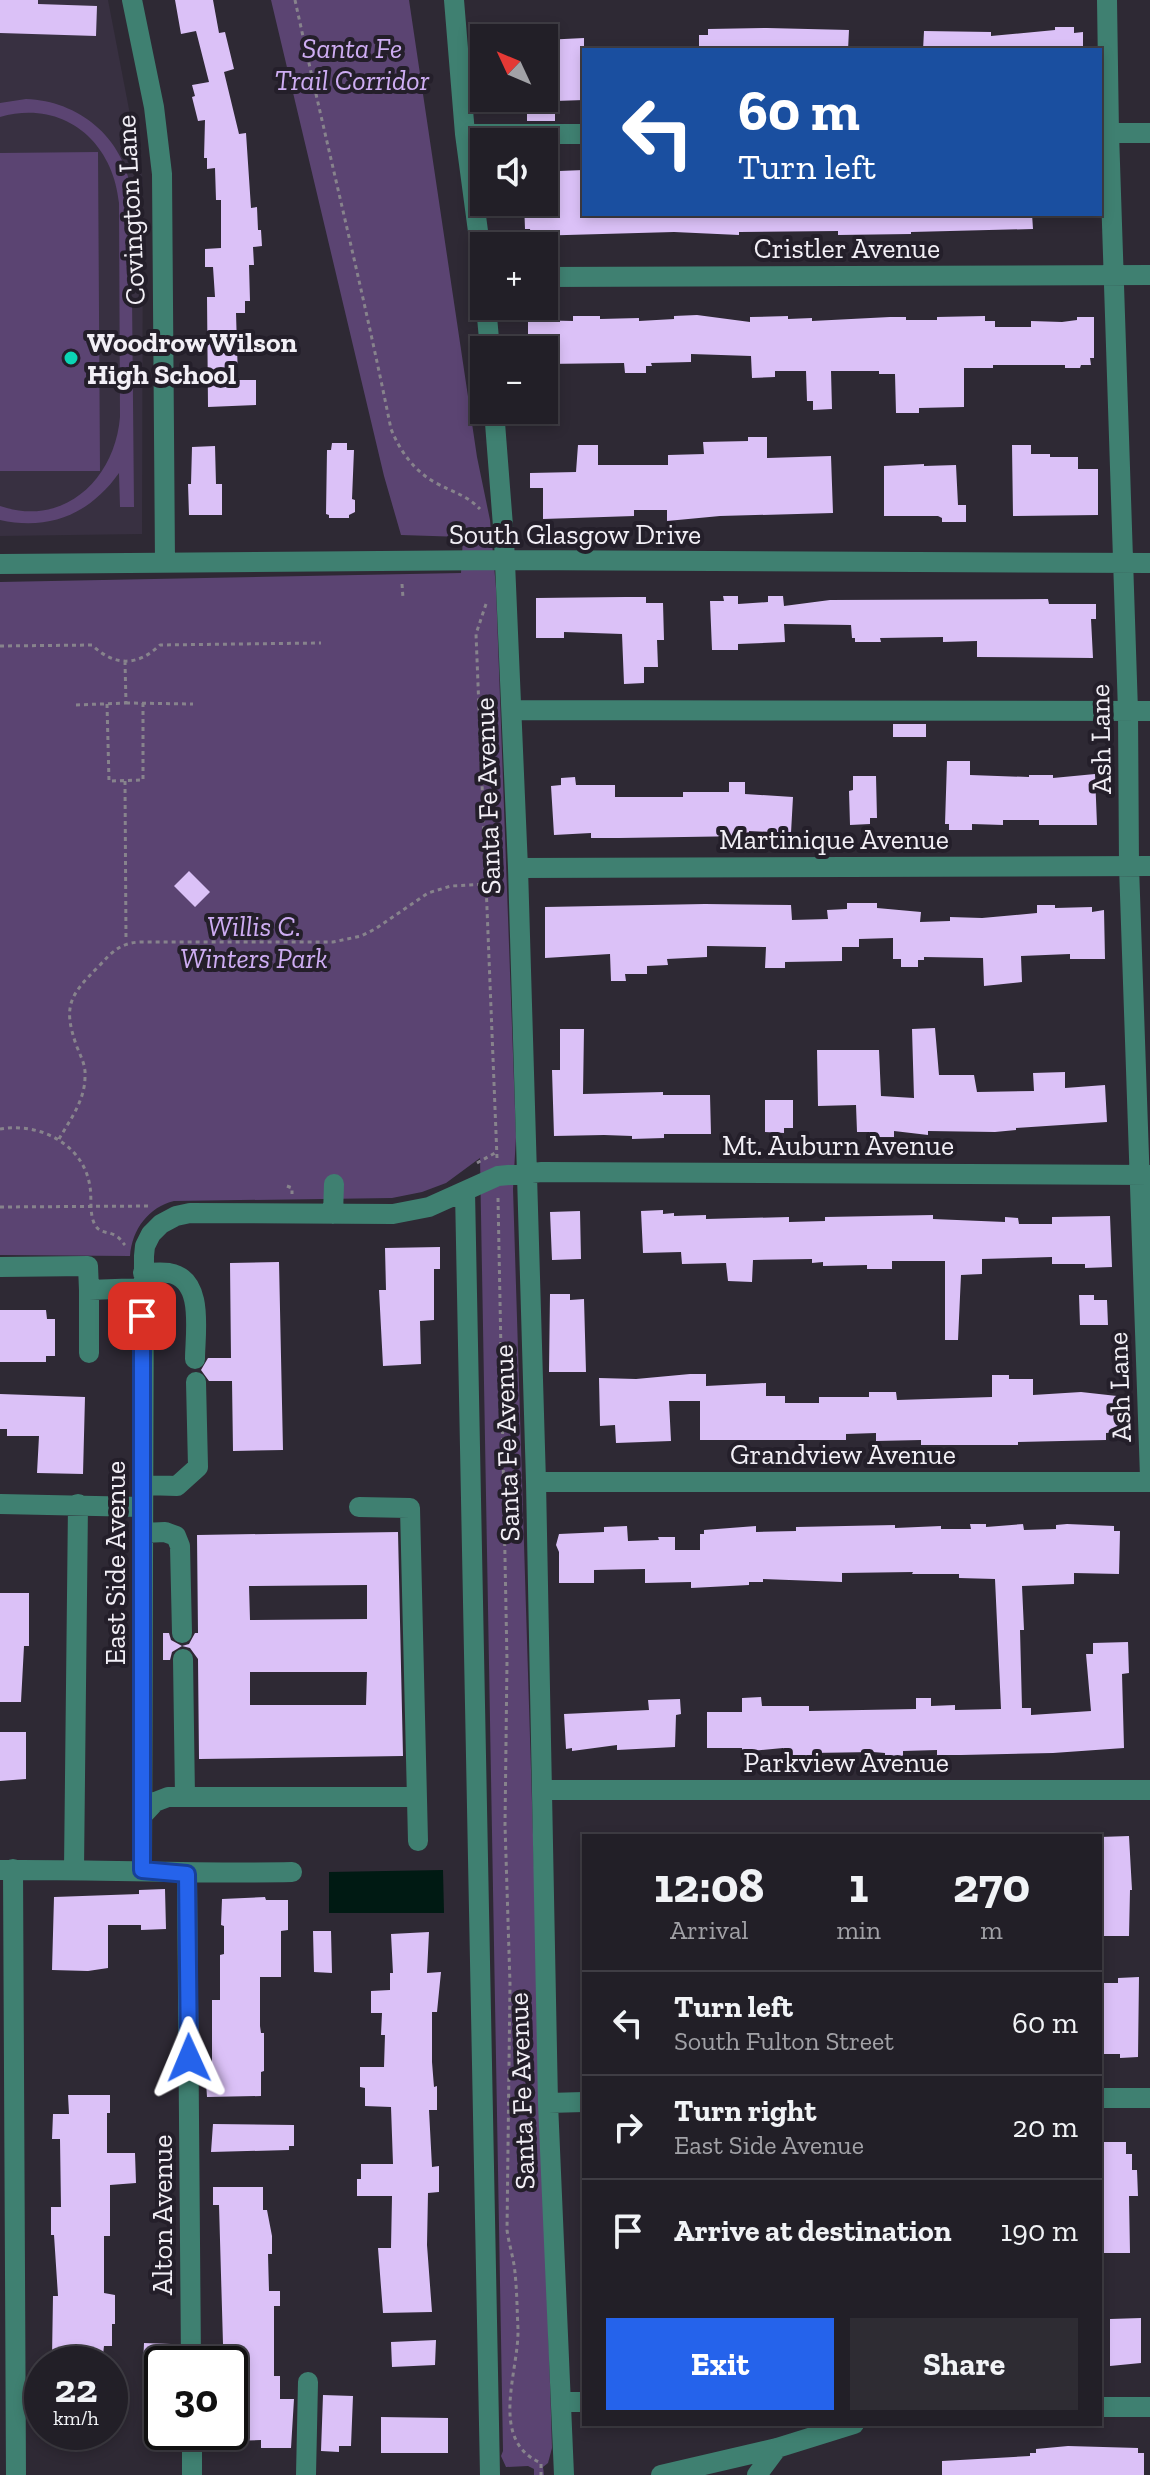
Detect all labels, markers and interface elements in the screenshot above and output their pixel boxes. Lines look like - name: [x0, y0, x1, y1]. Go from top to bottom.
- north arrow: [470, 24, 558, 112]
- map controls: [470, 24, 558, 424]
- park label: Santa Fe Trail Corridor: [275, 32, 430, 97]
- text: 60 m: [738, 77, 860, 144]
- icon: left: [606, 80, 710, 184]
- street label: Covington Lane: [109, 114, 152, 306]
- button: sound: [470, 128, 558, 216]
- text: Turn left: [738, 145, 876, 188]
- button: +: [470, 232, 558, 320]
- street label: Cristler Avenue: [754, 232, 940, 265]
- place label: Woodrow Wilson High School: [87, 326, 298, 391]
- button: −: [470, 336, 558, 424]
- marker: Woodrow Wilson High School: [62, 349, 80, 367]
- street label: South Glasgow Drive: [449, 518, 701, 551]
- street label: Ash Lane: [1083, 684, 1118, 794]
- street label: Santa Fe Avenue: [468, 697, 507, 895]
- street label: Martinique Avenue: [719, 823, 949, 856]
- park label: Willis C. Winters Park: [180, 910, 328, 975]
- street label: Mt. Auburn Avenue: [722, 1129, 954, 1162]
- pin: [108, 1282, 176, 1350]
- icon: arrive: [120, 1294, 164, 1338]
- street label: Ash Lane: [1101, 1331, 1138, 1443]
- street label: Santa Fe Avenue: [487, 1344, 526, 1542]
- street label: Grandview Avenue: [730, 1438, 956, 1471]
- street label: East Side Avenue: [99, 1461, 132, 1665]
- street label: Parkview Avenue: [743, 1746, 949, 1779]
- text: 12:08: [654, 1857, 764, 1914]
- text: 1: [849, 1857, 868, 1914]
- text: 270: [953, 1857, 1030, 1914]
- text: Arrival: [670, 1914, 748, 1946]
- text: min: [836, 1914, 881, 1946]
- text: m: [980, 1914, 1003, 1946]
- text: Turn left: [674, 1989, 793, 2025]
- street label: Santa Fe Avenue: [502, 1992, 541, 2190]
- icon: left: [606, 2001, 650, 2045]
- text: 60 m: [1012, 2005, 1078, 2041]
- position arrow: [147, 2016, 231, 2100]
- text: South Fulton Street: [674, 2025, 894, 2057]
- text: Turn right: [674, 2093, 816, 2129]
- icon: right: [606, 2105, 650, 2149]
- text: 20 m: [1013, 2109, 1078, 2145]
- text: East Side Avenue: [674, 2129, 864, 2161]
- street label: Alton Avenue: [146, 2135, 179, 2295]
- icon: arrive: [606, 2209, 650, 2253]
- text: Arrive at destination: [674, 2213, 951, 2249]
- text: 190 m: [1001, 2213, 1078, 2249]
- button: Exit: [606, 2318, 834, 2410]
- button: Share: [850, 2318, 1078, 2410]
- speed limit sign: 30: [144, 2346, 248, 2450]
- text: 22: [55, 2364, 97, 2412]
- text: km/h: [53, 2406, 99, 2430]

